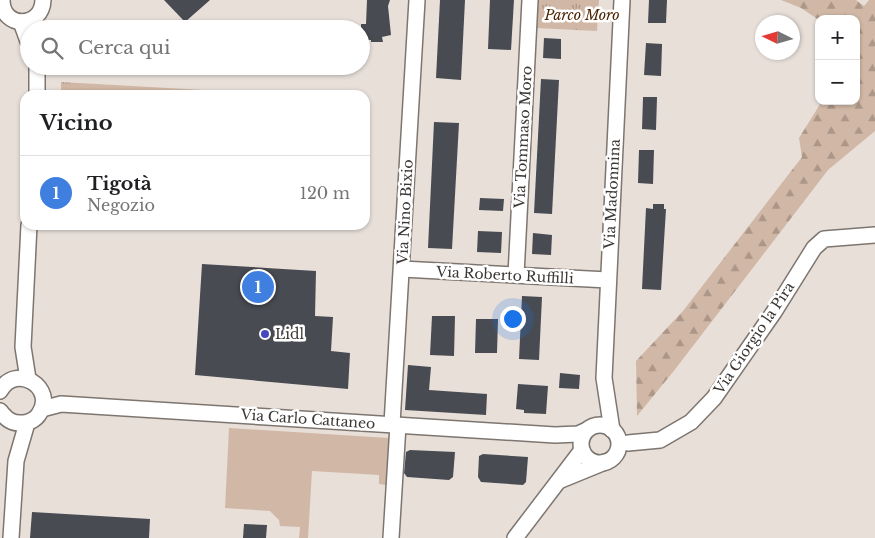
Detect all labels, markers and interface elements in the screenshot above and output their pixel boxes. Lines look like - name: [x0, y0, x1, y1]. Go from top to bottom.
- park label: Parco Moro: [543, 6, 620, 24]
- north arrow: [755, 15, 800, 60]
- map controls: [815, 15, 860, 105]
- button: +: [815, 15, 860, 60]
- search box: [20, 20, 370, 75]
- icon: search: [38, 34, 66, 62]
- text: Cerca qui: [78, 36, 171, 59]
- button: −: [815, 60, 860, 105]
- street label: Via Tommaso Moro: [510, 65, 536, 210]
- text: Vicino: [40, 110, 113, 136]
- street label: Via Madonnina: [600, 138, 624, 251]
- street label: Via Nino Bixio: [393, 159, 417, 266]
- text: Tigotà: [87, 172, 152, 195]
- text: 1: [53, 183, 59, 203]
- text: 120 m: [300, 183, 350, 203]
- text: Negozio: [87, 195, 155, 215]
- street label: Via Roberto Ruffilli: [435, 262, 574, 288]
- pin: 1: [242, 268, 274, 306]
- street label: Via Giorgio la Pira: [709, 278, 798, 398]
- your location: [500, 306, 526, 332]
- place label: Lidl: [275, 325, 304, 343]
- marker: Lidl: [259, 328, 271, 340]
- street label: Via Carlo Cattaneo: [239, 405, 376, 433]

